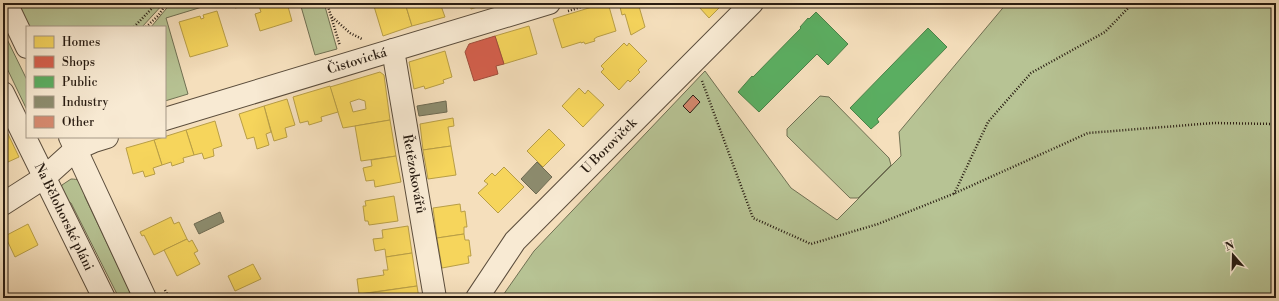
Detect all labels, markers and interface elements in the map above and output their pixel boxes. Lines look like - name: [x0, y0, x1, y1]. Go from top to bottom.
- legend: [26, 26, 166, 138]
- text: Homes: [62, 35, 100, 50]
- street label: Čistovická: [325, 43, 389, 78]
- text: Shops: [62, 55, 95, 70]
- text: Public: [62, 75, 98, 90]
- text: Industry: [62, 95, 109, 110]
- street label: U Boroviček: [578, 114, 641, 177]
- text: Other: [62, 115, 94, 130]
- street label: Řetězokovářů: [399, 133, 430, 215]
- street label: Na Bělohorské pláni: [31, 161, 97, 273]
- north arrow: [1213, 235, 1253, 275]
- text: N: [1223, 238, 1237, 255]

